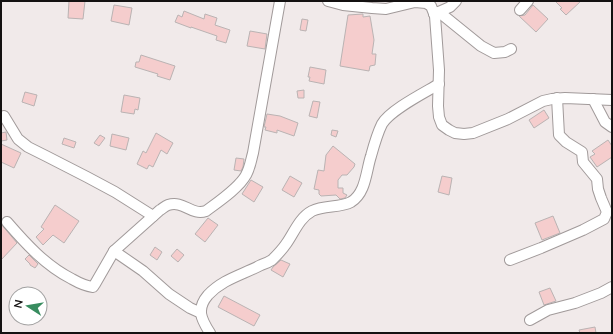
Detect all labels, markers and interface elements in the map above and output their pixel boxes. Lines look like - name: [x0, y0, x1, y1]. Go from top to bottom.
- north arrow: [8, 286, 48, 326]
- text: N: [11, 298, 26, 309]

